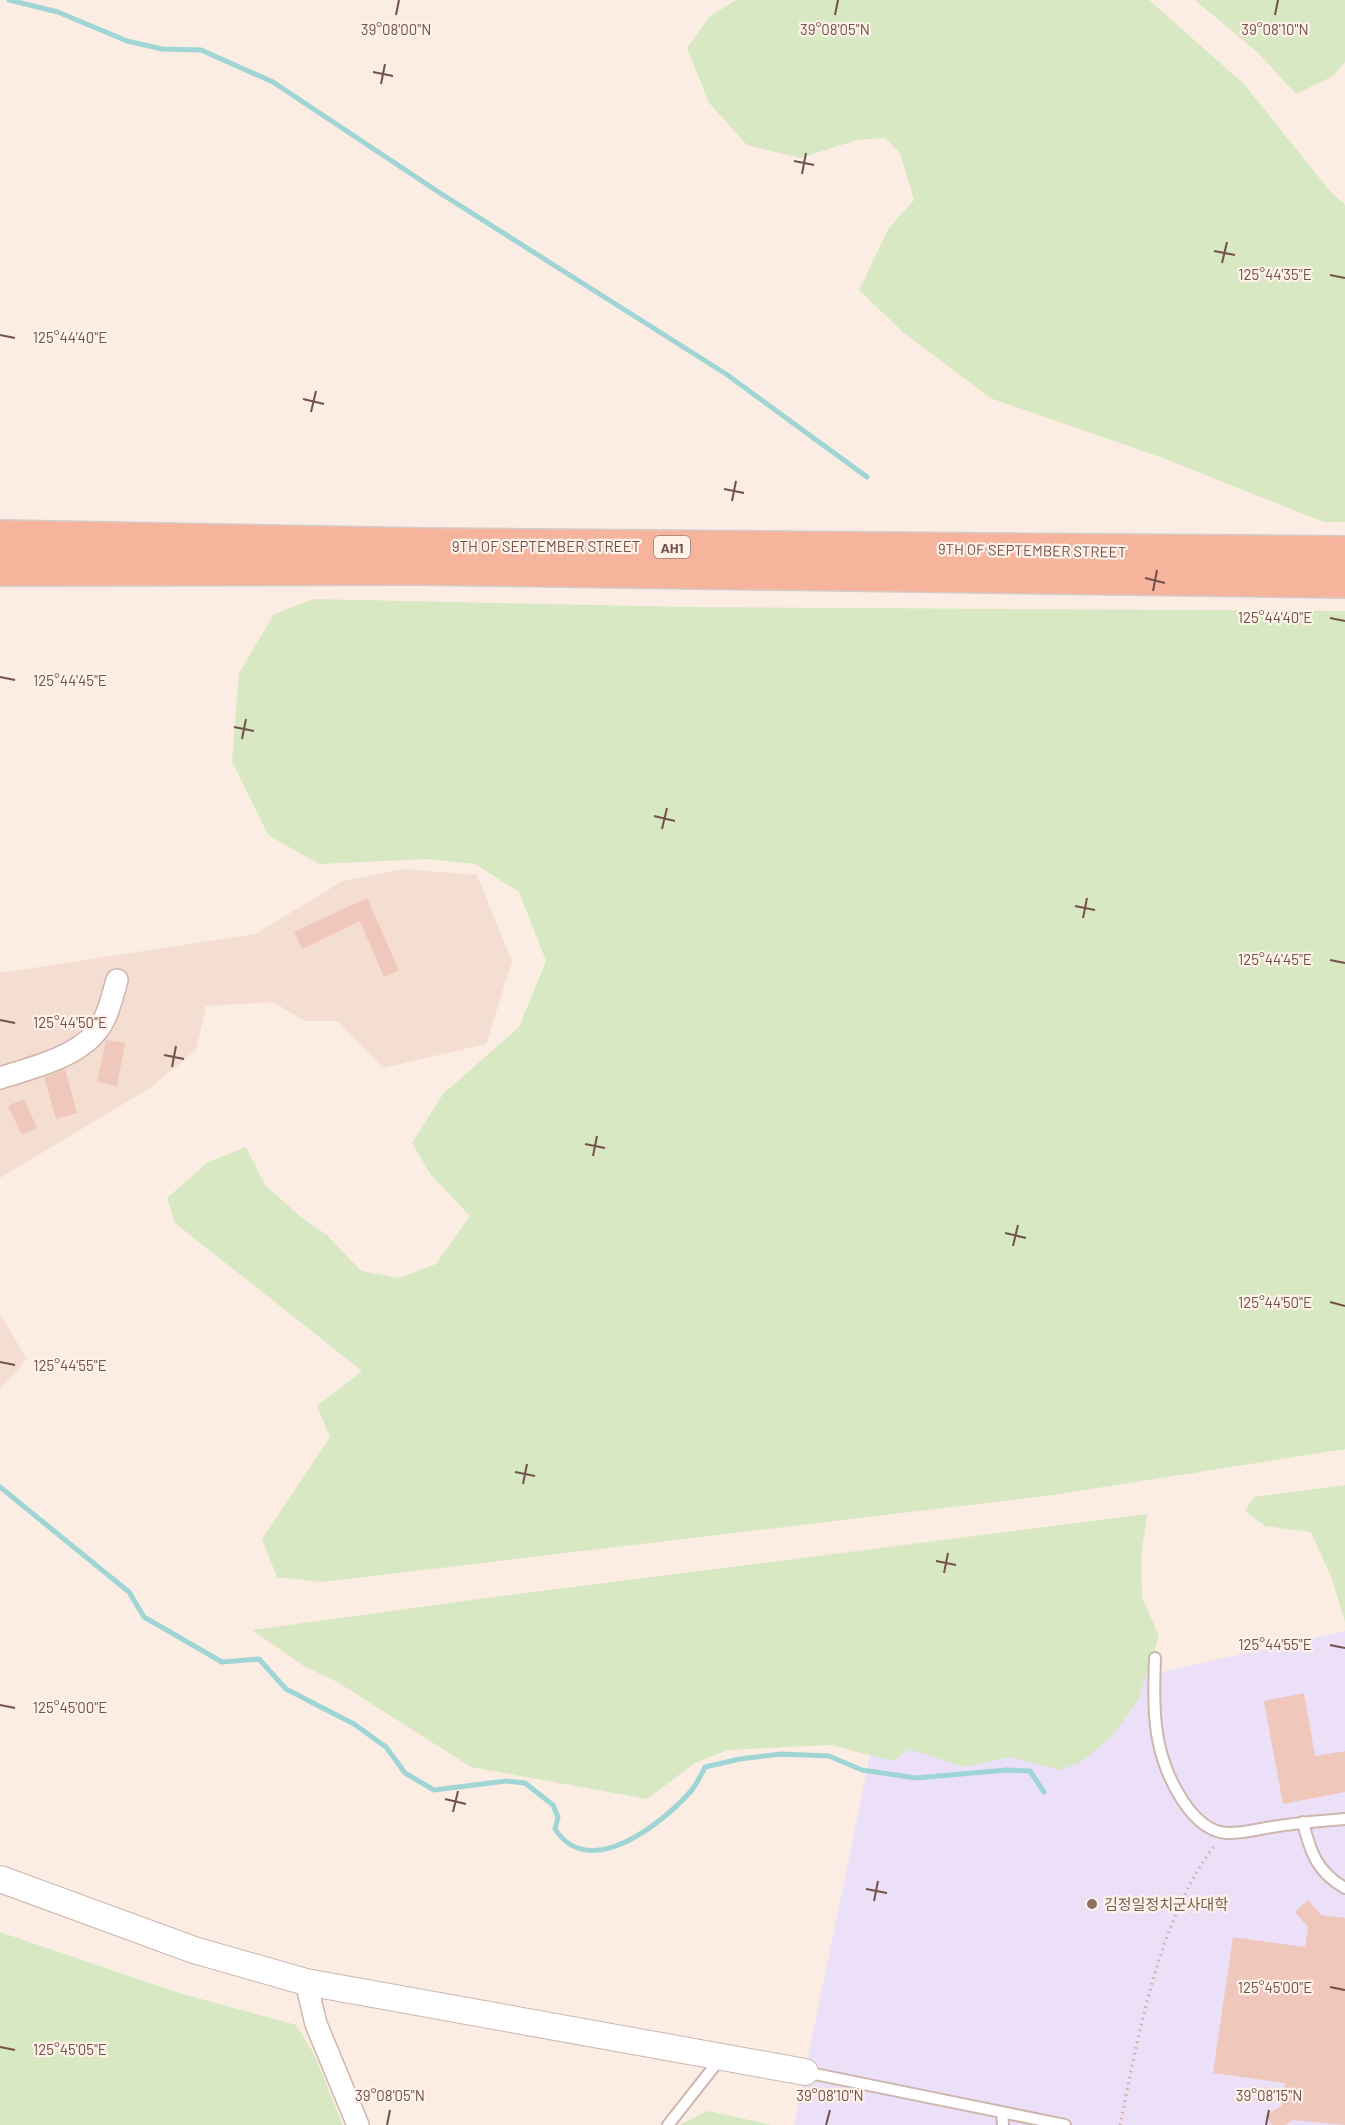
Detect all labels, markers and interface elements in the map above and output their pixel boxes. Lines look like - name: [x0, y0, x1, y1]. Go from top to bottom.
- text: 39°08'00"N: [361, 20, 431, 38]
- text: 39°08'05"N: [800, 20, 870, 38]
- text: 39°08'10"N: [1241, 20, 1309, 38]
- text: 125°44'35"E: [1238, 265, 1312, 283]
- text: 125°44'40"E: [33, 328, 107, 346]
- road number: AH1: [654, 536, 690, 558]
- street label: 9TH OF SEPTEMBER STREET: [452, 537, 640, 555]
- street label: 9TH OF SEPTEMBER STREET: [938, 539, 1126, 561]
- text: 125°44'40"E: [1238, 608, 1312, 626]
- text: 125°44'45"E: [33, 671, 107, 689]
- text: 125°44'45"E: [1238, 950, 1312, 968]
- text: 125°44'50"E: [33, 1013, 107, 1031]
- text: 125°44'50"E: [1238, 1293, 1312, 1311]
- text: 125°44'55"E: [33, 1356, 107, 1374]
- text: 125°44'55"E: [1238, 1635, 1312, 1653]
- text: 125°45'00"E: [33, 1698, 107, 1716]
- place label: 김정일정치군사대학: [1104, 1895, 1228, 1913]
- marker: 김정일정치군사대학: [1085, 1897, 1099, 1911]
- text: 125°45'00"E: [1238, 1978, 1312, 1996]
- text: 125°45'05"E: [33, 2040, 107, 2058]
- text: 39°08'05"N: [355, 2086, 425, 2104]
- text: 39°08'10"N: [796, 2086, 864, 2104]
- text: 39°08'15"N: [1236, 2086, 1302, 2104]

